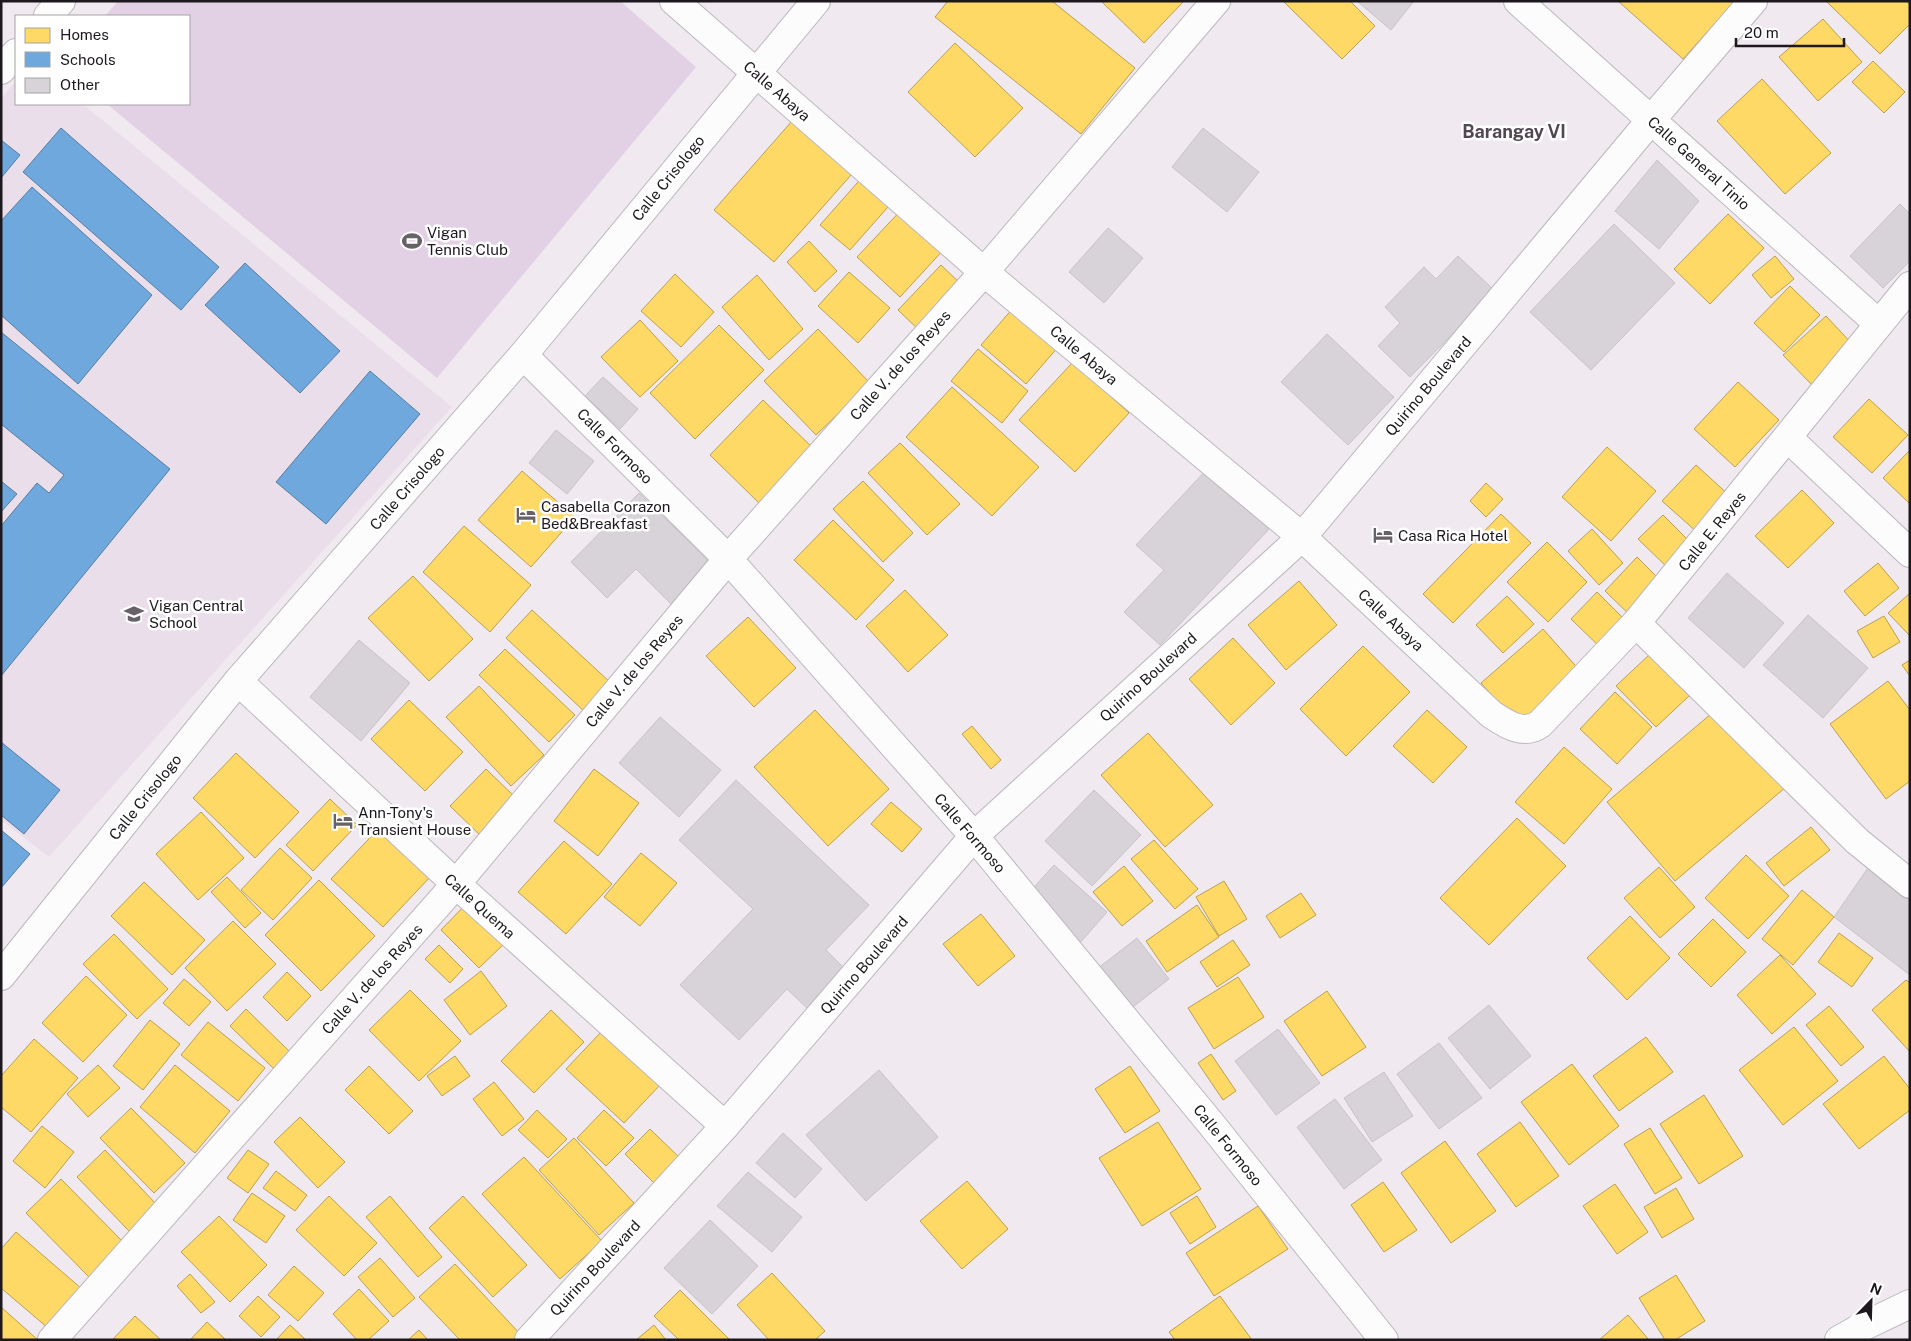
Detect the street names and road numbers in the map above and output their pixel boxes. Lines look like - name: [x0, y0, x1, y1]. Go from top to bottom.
- street label: Calle Abaya: [740, 57, 814, 125]
- street label: Calle General Tinio: [1645, 113, 1753, 213]
- street label: Calle Crisologo: [628, 132, 708, 224]
- street label: Calle V. de los Reyes: [846, 307, 954, 423]
- street label: Calle Abaya: [1047, 322, 1121, 388]
- street label: Quirino Boulevard: [1381, 333, 1475, 439]
- street label: Calle Formoso: [574, 405, 656, 487]
- street label: Calle Crisologo: [366, 443, 448, 533]
- street label: Calle E. Reyes: [1675, 488, 1749, 574]
- street label: Calle Abaya: [1355, 586, 1427, 654]
- street label: Calle V. de los Reyes: [582, 611, 686, 731]
- street label: Quirino Boulevard: [1096, 629, 1200, 725]
- street label: Calle Crisologo: [105, 751, 185, 843]
- street label: Calle Formoso: [931, 790, 1009, 876]
- street label: Calle Quema: [441, 870, 519, 942]
- street label: Quirino Boulevard: [817, 912, 911, 1018]
- street label: Calle V. de los Reyes: [318, 921, 426, 1037]
- street label: Calle Formoso: [1190, 1101, 1266, 1189]
- street label: Quirino Boulevard: [546, 1217, 644, 1319]

